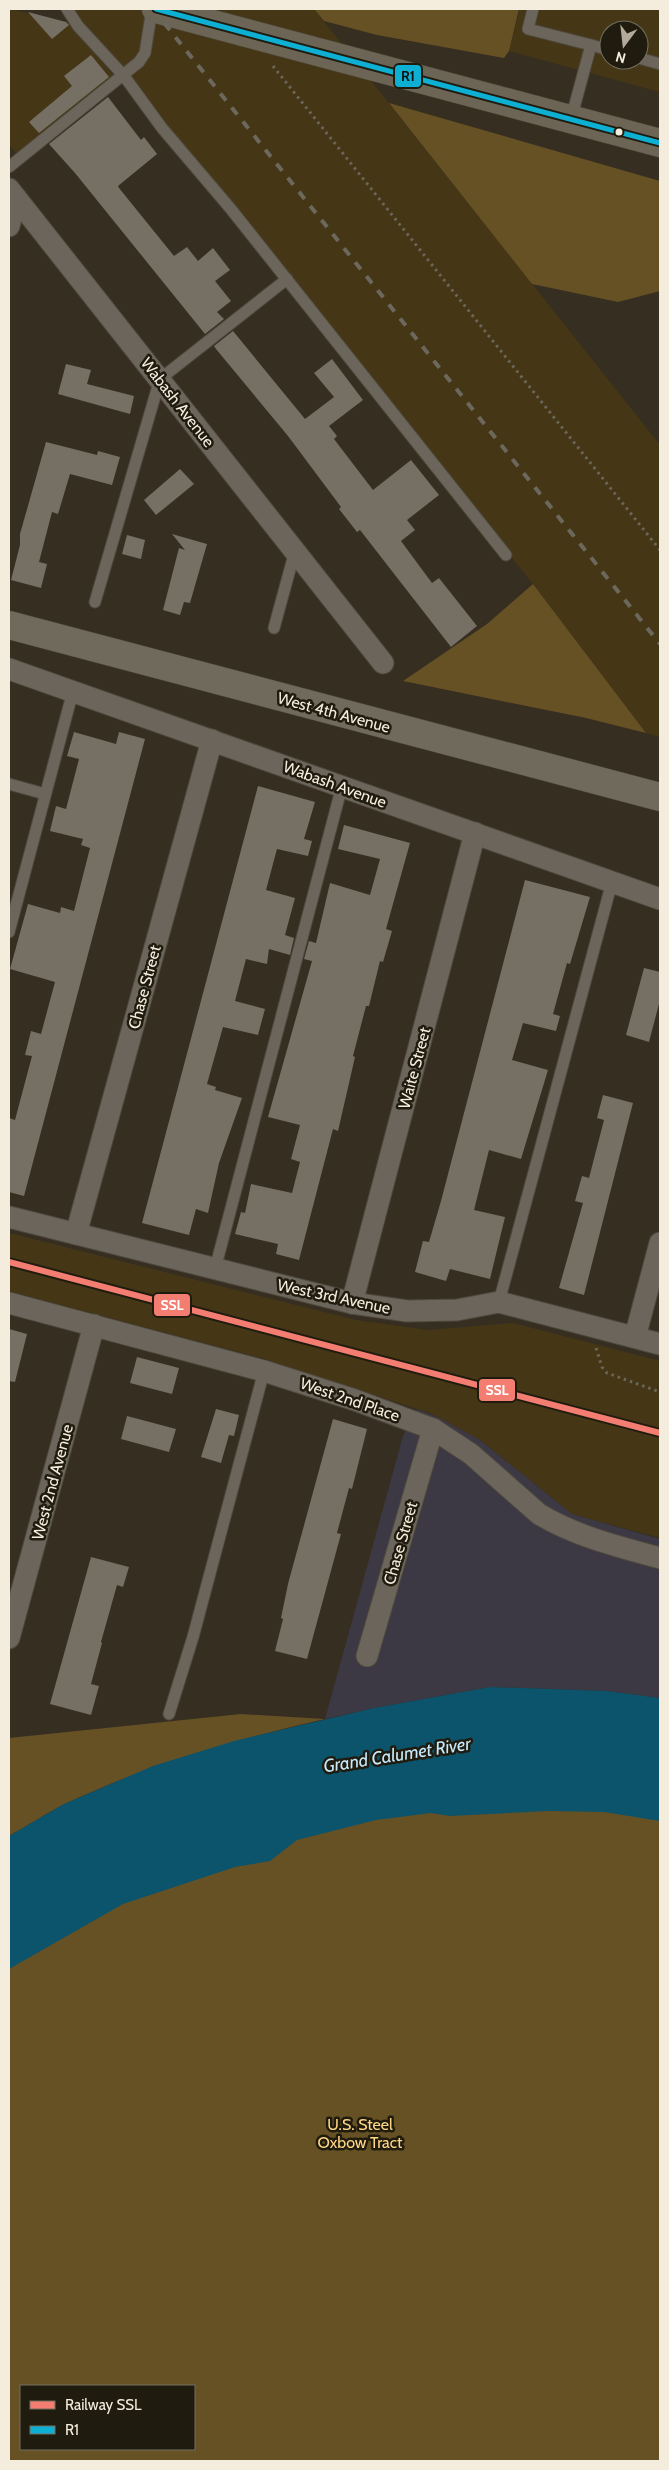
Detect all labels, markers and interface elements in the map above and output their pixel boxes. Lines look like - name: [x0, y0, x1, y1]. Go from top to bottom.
- north arrow: [599, 20, 649, 70]
- text: N: [614, 48, 628, 68]
- line badge: R1: [394, 64, 422, 88]
- text: R1: [401, 67, 415, 85]
- unlabelled marker: [614, 127, 624, 137]
- street label: Wabash Avenue: [137, 354, 218, 451]
- street label: West 4th Avenue: [275, 688, 392, 737]
- street label: Wabash Avenue: [281, 757, 389, 812]
- street label: Chase Street: [124, 943, 165, 1031]
- street label: Waite Street: [394, 1025, 435, 1111]
- street label: West 3rd Avenue: [276, 1275, 392, 1318]
- line badge: SSL: [153, 1293, 191, 1317]
- text: SSL: [160, 1296, 184, 1314]
- street label: West 2nd Place: [298, 1374, 402, 1425]
- line badge: SSL: [478, 1378, 516, 1402]
- text: SSL: [485, 1381, 509, 1399]
- street label: West 2nd Avenue: [28, 1422, 77, 1542]
- street label: Chase Street: [380, 1499, 422, 1587]
- water label: Grand Calumet River: [322, 1732, 474, 1777]
- park label: U.S. Steel Oxbow Tract: [318, 2115, 403, 2152]
- legend: [20, 2385, 195, 2450]
- text: Railway SSL: [65, 2396, 142, 2414]
- text: R1: [65, 2421, 79, 2439]

